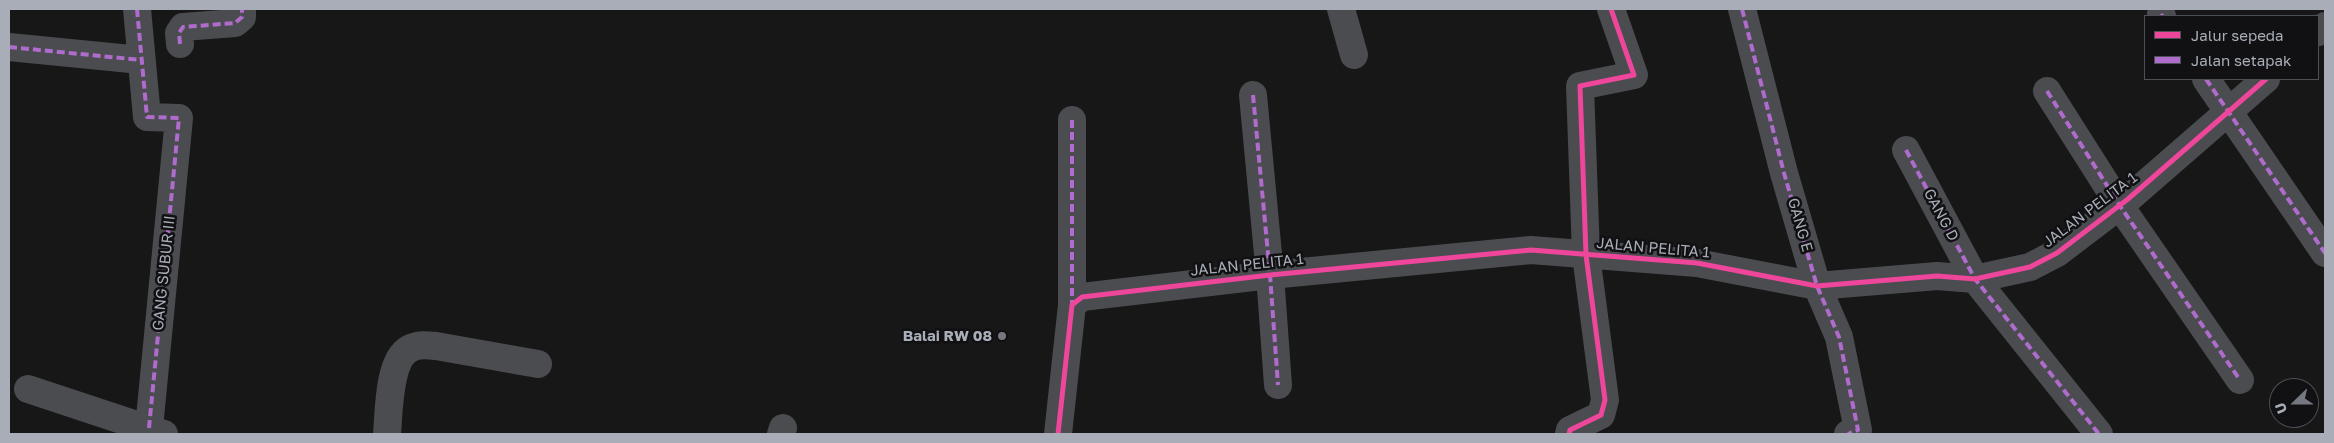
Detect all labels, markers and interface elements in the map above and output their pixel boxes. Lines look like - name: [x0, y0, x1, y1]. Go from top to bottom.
- legend: [2144, 15, 2319, 80]
- text: Jalur sepeda: [2191, 26, 2284, 44]
- text: Jalan setapak: [2191, 51, 2291, 69]
- street label: JALAN PELITA 1: [2039, 169, 2141, 251]
- street label: GANG D: [1920, 186, 1962, 244]
- street label: GANG E: [1784, 196, 1816, 254]
- street label: GANG SUBUR III: [149, 215, 179, 331]
- street label: JALAN PELITA 1: [1596, 234, 1710, 262]
- street label: JALAN PELITA 1: [1190, 250, 1304, 280]
- place label: Balai RW 08: [903, 327, 992, 345]
- marker: Balai RW 08: [996, 330, 1008, 342]
- north arrow: [2269, 378, 2319, 428]
- text: U: [2271, 401, 2290, 416]

